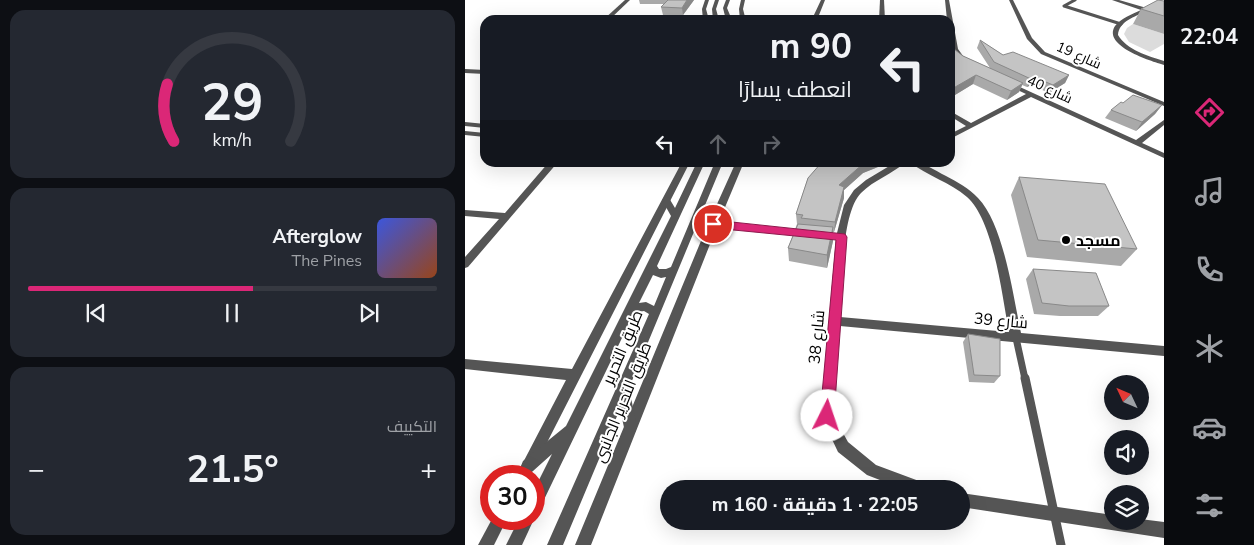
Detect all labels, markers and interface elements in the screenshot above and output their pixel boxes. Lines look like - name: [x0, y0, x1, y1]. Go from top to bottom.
- text: 22:04: [1180, 22, 1238, 52]
- text: 90 m: [770, 23, 852, 70]
- icon: left: [870, 35, 935, 100]
- street label: شارع 19: [1053, 37, 1104, 74]
- text: 29: [201, 67, 264, 138]
- street label: شارع 40: [1024, 71, 1075, 108]
- text: انعطف يسارًا: [738, 75, 852, 105]
- icon: directions: [1192, 95, 1227, 130]
- text: km/h: [213, 128, 252, 152]
- icon: left: [651, 130, 679, 158]
- icon: ahead: [704, 130, 732, 158]
- icon: right: [757, 130, 785, 158]
- icon: music: [1192, 174, 1227, 209]
- pin: [692, 203, 734, 245]
- icon: arrive: [699, 210, 727, 238]
- text: Afterglow: [272, 224, 362, 250]
- place label: مسجد: [1076, 230, 1121, 252]
- marker: مسجد: [1060, 234, 1072, 246]
- text: The Pines: [292, 250, 362, 272]
- icon: phone: [1192, 252, 1227, 287]
- icon: previous: [82, 299, 110, 327]
- icon: pause: [218, 299, 246, 327]
- icon: next: [355, 299, 383, 327]
- street label: طريق التحرير: [597, 307, 648, 389]
- street label: شارع 39: [973, 308, 1029, 334]
- street label: شارع 38: [804, 309, 830, 365]
- icon: climate: [1192, 331, 1227, 366]
- street label: طريق التحرير الجانبى: [589, 339, 657, 466]
- north arrow: [1104, 375, 1149, 420]
- map controls: [1104, 375, 1149, 530]
- position arrow: [800, 389, 852, 441]
- icon: car: [1192, 410, 1227, 445]
- text: التكييف: [387, 416, 437, 438]
- button: sound: [1104, 430, 1149, 475]
- text: 21.5°: [186, 444, 279, 495]
- text: −: [28, 451, 45, 489]
- text: +: [420, 451, 437, 489]
- speed limit sign: 30: [480, 465, 545, 530]
- button: layers: [1104, 485, 1149, 530]
- icon: filters: [1192, 488, 1227, 523]
- text: 22:05 · 1 دقيقة · 160 m: [712, 492, 918, 518]

